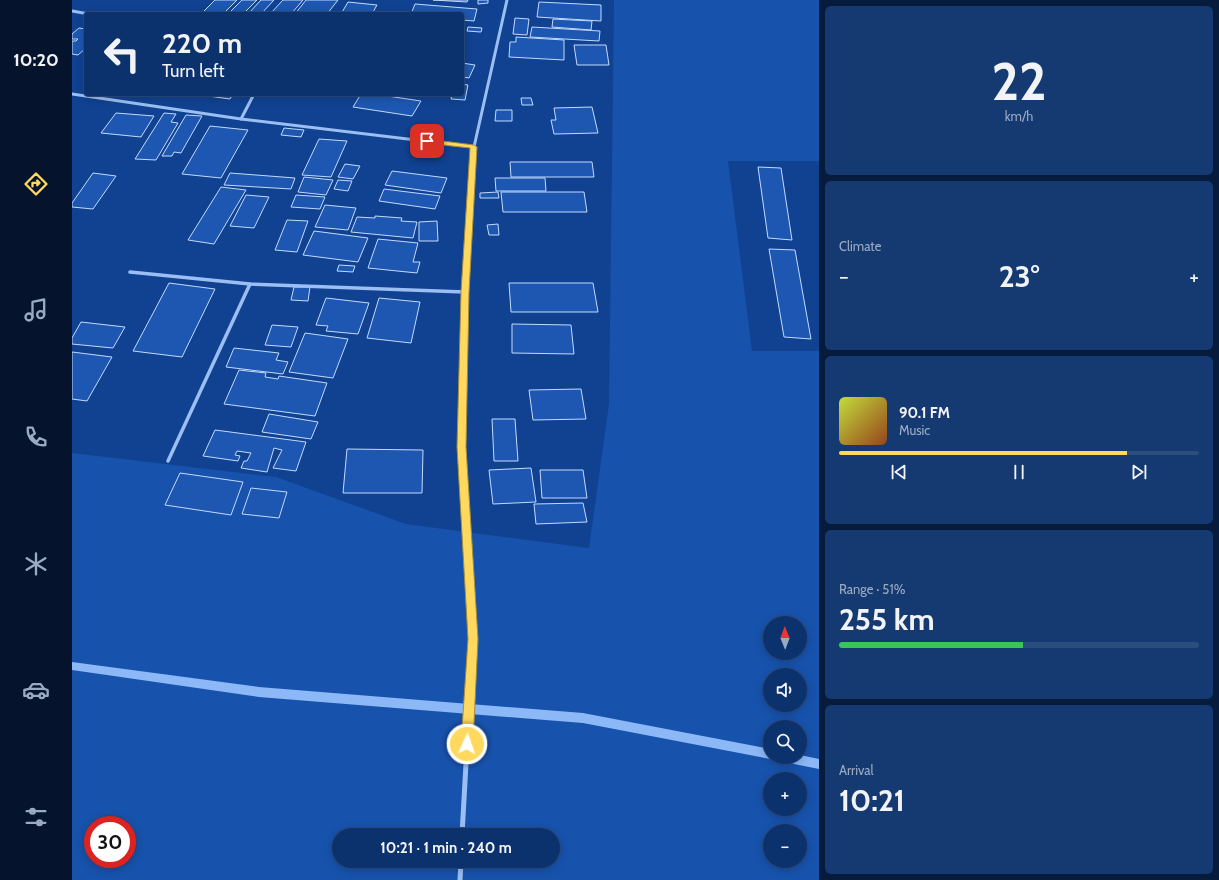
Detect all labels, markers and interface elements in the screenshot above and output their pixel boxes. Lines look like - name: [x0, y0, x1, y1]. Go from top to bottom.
- text: 220 m: [162, 26, 242, 60]
- icon: left: [96, 28, 148, 80]
- text: 10:20: [13, 49, 59, 71]
- text: 22: [991, 50, 1047, 113]
- text: Turn left: [162, 60, 225, 82]
- text: km/h: [1005, 108, 1033, 124]
- pin: [410, 124, 444, 158]
- icon: arrive: [416, 130, 438, 152]
- icon: directions: [22, 170, 50, 198]
- text: Climate: [839, 238, 881, 254]
- text: 23°: [999, 258, 1039, 295]
- text: −: [839, 263, 849, 290]
- text: +: [1189, 263, 1199, 290]
- icon: music: [22, 296, 50, 324]
- text: 90.1 FM: [899, 404, 950, 422]
- text: Music: [899, 422, 930, 438]
- icon: phone: [22, 423, 50, 451]
- icon: previous: [888, 461, 910, 483]
- icon: pause: [1008, 461, 1030, 483]
- icon: next: [1128, 461, 1150, 483]
- icon: climate: [22, 550, 50, 578]
- text: Range · 51%: [839, 581, 905, 597]
- text: 255 km: [839, 601, 934, 638]
- north arrow: [763, 616, 807, 660]
- map controls: [763, 616, 807, 868]
- button: sound: [763, 668, 807, 712]
- icon: car: [22, 676, 50, 704]
- button: search: [763, 720, 807, 764]
- position arrow: [446, 723, 488, 765]
- text: Arrival: [839, 762, 874, 778]
- button: +: [763, 772, 807, 816]
- text: 10:21: [839, 782, 905, 819]
- icon: filters: [22, 803, 50, 831]
- speed limit sign: 30: [84, 816, 136, 868]
- button: −: [763, 824, 807, 868]
- text: 10:21 · 1 min · 240 m: [380, 839, 512, 857]

